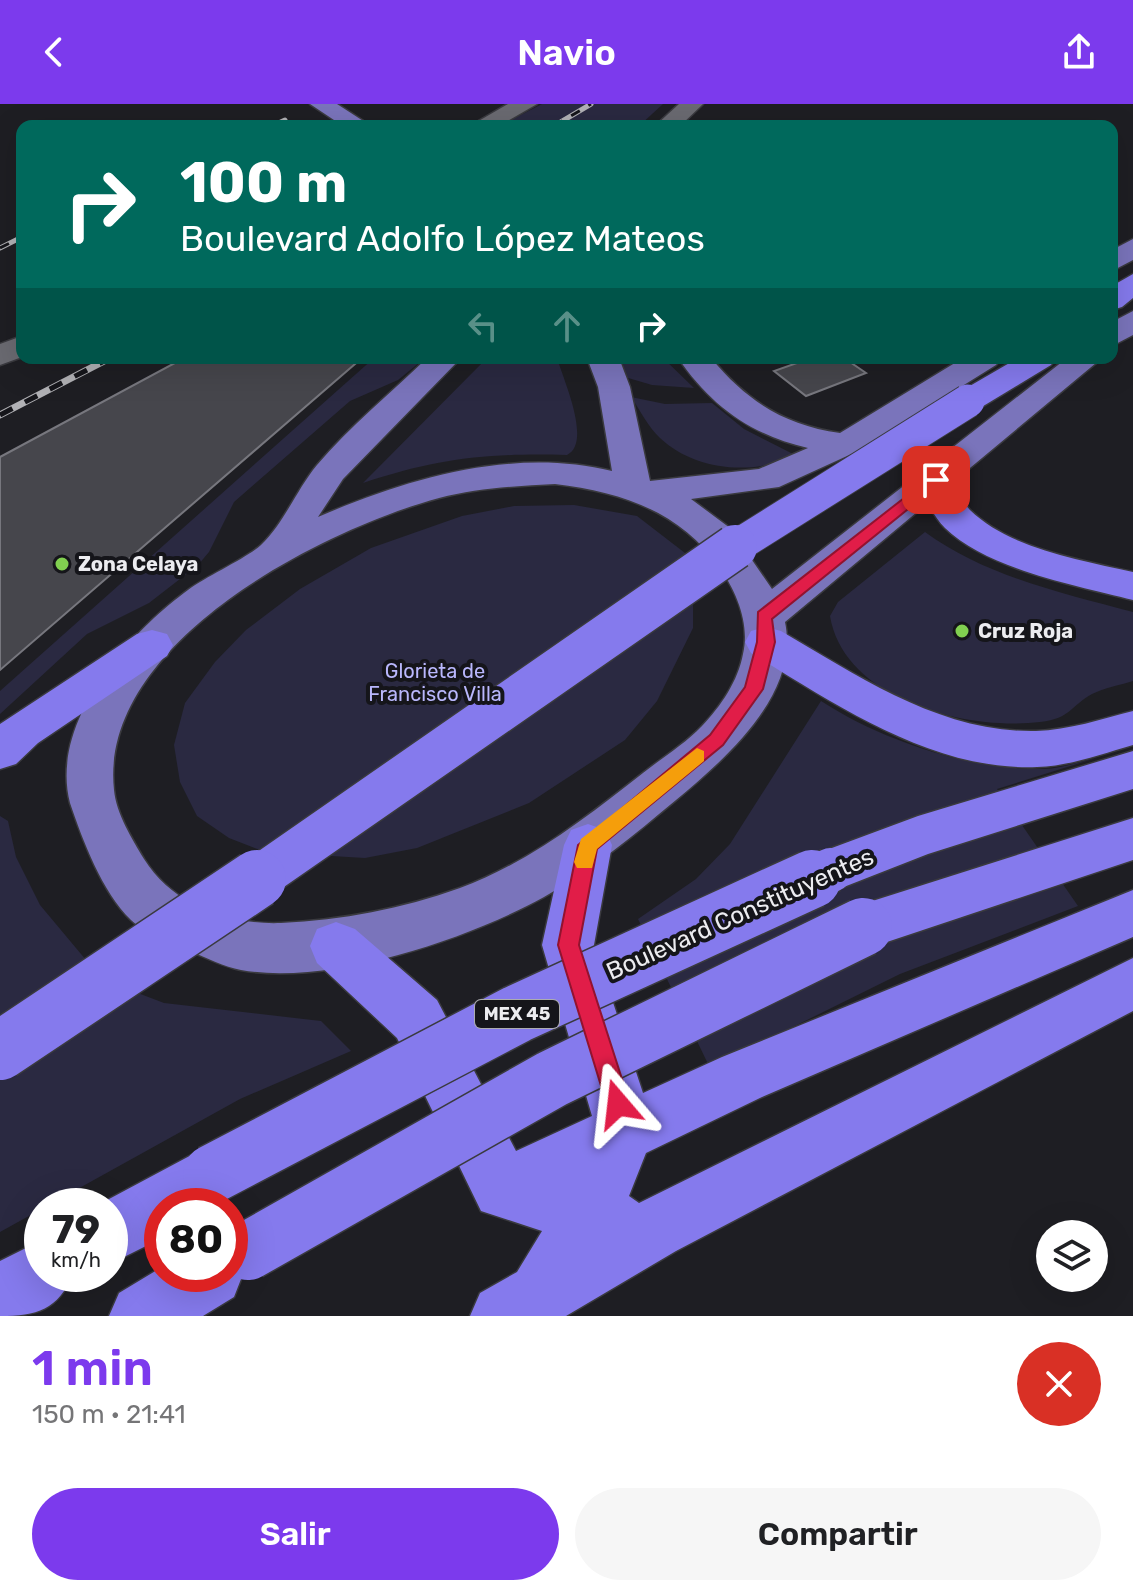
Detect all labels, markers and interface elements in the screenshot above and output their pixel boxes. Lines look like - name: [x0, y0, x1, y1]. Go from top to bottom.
- icon: back: [32, 30, 76, 74]
- icon: share: [1057, 30, 1101, 74]
- text: Navio: [517, 31, 616, 74]
- text: 100 m: [180, 150, 347, 216]
- icon: right: [48, 152, 152, 256]
- text: Boulevard Adolfo López Mateos: [180, 217, 705, 260]
- icon: left: [461, 304, 505, 348]
- icon: ahead: [545, 304, 589, 348]
- icon: right: [629, 304, 673, 348]
- pin: [902, 446, 970, 514]
- icon: arrive: [914, 458, 958, 502]
- place label: Zona Celaya: [78, 552, 198, 576]
- marker: Zona Celaya: [53, 555, 71, 573]
- place label: Cruz Roja: [978, 619, 1073, 643]
- marker: Cruz Roja: [953, 622, 971, 640]
- park label: Glorieta de Francisco Villa: [368, 659, 502, 706]
- street label: Boulevard Constituyentes: [602, 842, 878, 986]
- road number: MEX 45: [475, 1000, 559, 1028]
- position arrow: [576, 1062, 660, 1146]
- speed limit sign: 80: [144, 1188, 248, 1292]
- text: 79: [52, 1206, 100, 1253]
- map controls: [1036, 1220, 1108, 1292]
- button: layers: [1036, 1220, 1108, 1292]
- text: km/h: [51, 1248, 101, 1272]
- text: 1 min: [32, 1340, 153, 1397]
- button: close: [1017, 1342, 1101, 1426]
- text: 150 m · 21:41: [32, 1399, 186, 1430]
- button: Salir: [32, 1488, 559, 1580]
- button: Compartir: [575, 1488, 1101, 1580]

